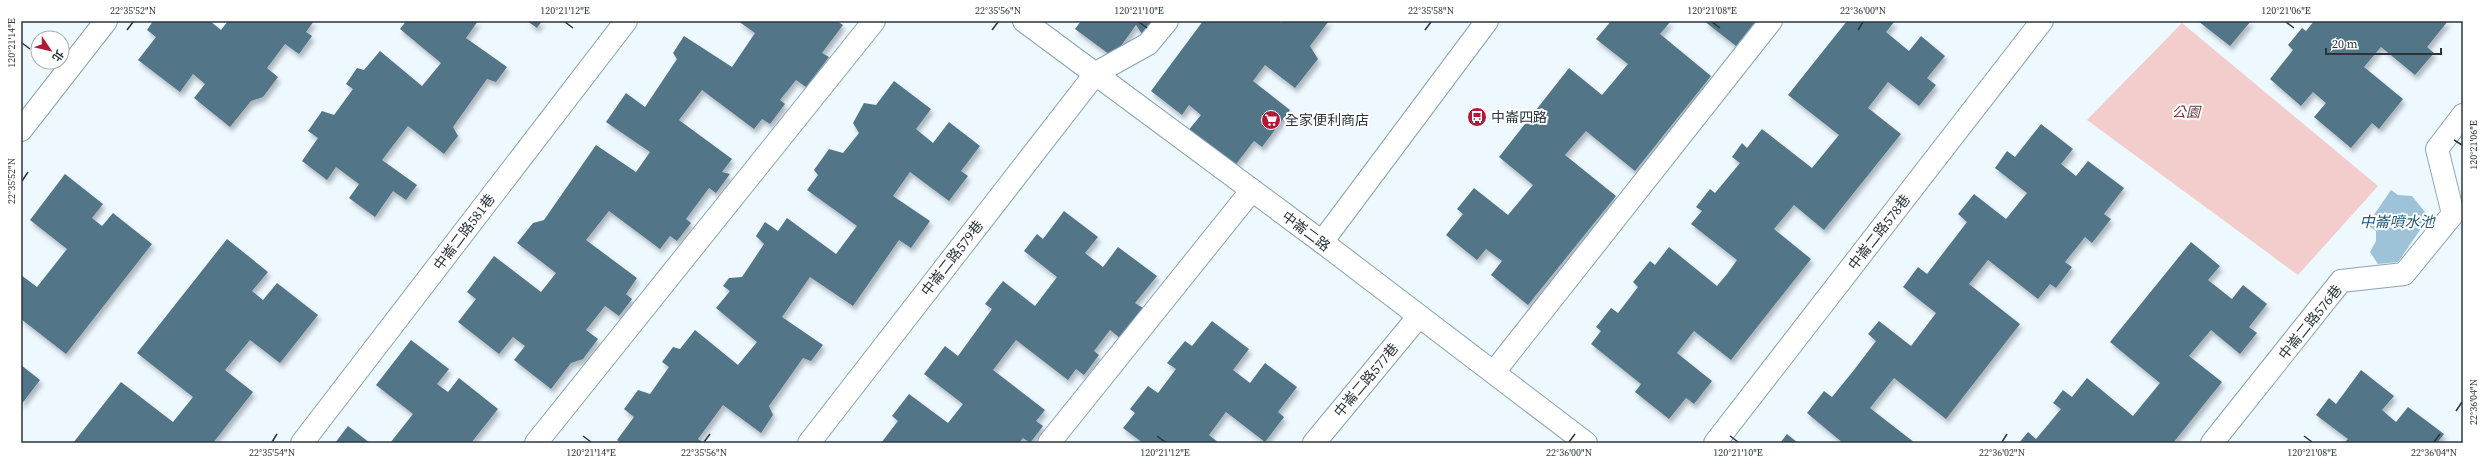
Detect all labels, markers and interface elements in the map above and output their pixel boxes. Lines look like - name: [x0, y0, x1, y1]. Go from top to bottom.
- text: 22°35'52"N: [110, 4, 156, 17]
- text: 120°21'12"E: [540, 4, 590, 17]
- text: 22°35'56"N: [975, 4, 1021, 17]
- text: 120°21'10"E: [1114, 4, 1164, 17]
- text: 22°35'58"N: [1408, 4, 1454, 17]
- text: 120°21'08"E: [1687, 4, 1737, 17]
- text: 22°36'00"N: [1840, 4, 1886, 17]
- text: 120°21'06"E: [2261, 4, 2311, 17]
- text: 120°21'14"E: [5, 18, 18, 68]
- north arrow: [30, 30, 70, 70]
- scale bar: [2326, 30, 2441, 56]
- text: 20 m: [2332, 36, 2358, 52]
- text: 北: [48, 47, 67, 64]
- park label: 公園: [2172, 102, 2202, 122]
- bus stop icon: 中崙四路: [1466, 106, 1488, 128]
- place label: 中崙四路: [1491, 107, 1547, 127]
- supermarket icon: 全家便利商店: [1260, 109, 1282, 131]
- place label: 全家便利商店: [1285, 110, 1369, 130]
- text: 120°21'06"E: [2467, 120, 2480, 170]
- text: 22°35'52"N: [5, 158, 18, 204]
- street label: 中崙二路581巷: [429, 190, 499, 274]
- street label: 中崙二路578巷: [1843, 190, 1915, 274]
- street label: 中崙二路: [1278, 206, 1334, 256]
- water label: 中崙噴水池: [2359, 211, 2436, 232]
- street label: 中崙二路579巷: [916, 216, 988, 300]
- street label: 中崙二路576巷: [2274, 280, 2346, 364]
- street label: 中崙二路577巷: [1329, 339, 1403, 421]
- text: 22°36'04"N: [2467, 379, 2480, 425]
- text: 22°35'54"N: [249, 446, 295, 459]
- text: 120°21'14"E: [566, 446, 616, 459]
- text: 22°35'56"N: [681, 446, 727, 459]
- text: 120°21'12"E: [1140, 446, 1190, 459]
- text: 22°36'00"N: [1546, 446, 1592, 459]
- text: 120°21'10"E: [1713, 446, 1763, 459]
- text: 22°36'02"N: [1979, 446, 2025, 459]
- text: 120°21'08"E: [2287, 446, 2337, 459]
- text: 22°36'04"N: [2411, 446, 2457, 459]

